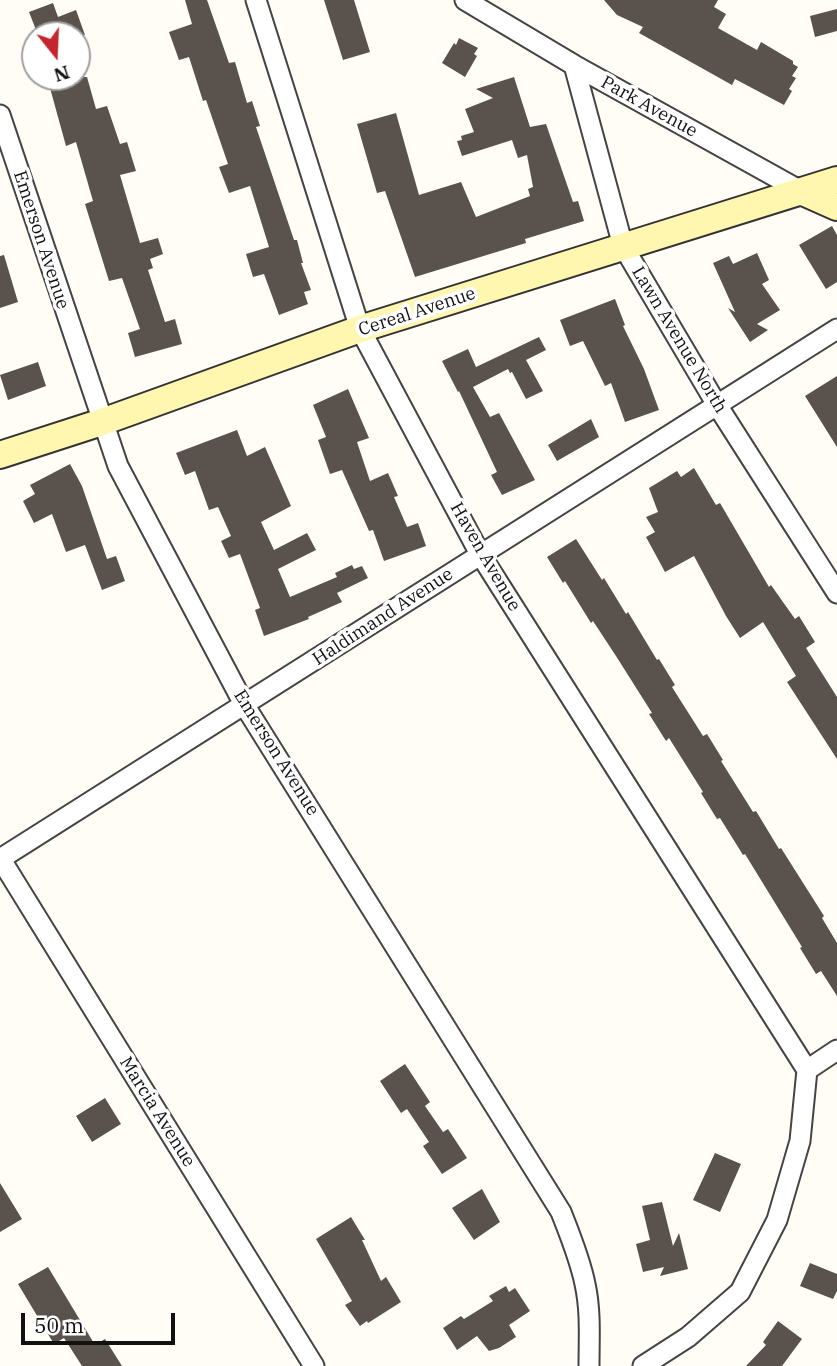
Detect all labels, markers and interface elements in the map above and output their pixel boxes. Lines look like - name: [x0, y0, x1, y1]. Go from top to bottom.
- north arrow: [21, 21, 91, 91]
- text: N: [51, 60, 73, 88]
- street label: Park Avenue: [597, 72, 701, 142]
- street label: Emerson Avenue: [8, 168, 74, 312]
- street label: Lawn Avenue North: [627, 263, 731, 417]
- street label: Cereal Avenue: [356, 283, 478, 341]
- street label: Haven Avenue: [445, 499, 525, 615]
- street label: Haldimand Avenue: [309, 564, 457, 670]
- street label: Emerson Avenue: [229, 686, 323, 820]
- street label: Marcia Avenue: [115, 1053, 199, 1171]
- scale bar: [24, 1300, 178, 1344]
- text: 50 m: [34, 1311, 84, 1339]

